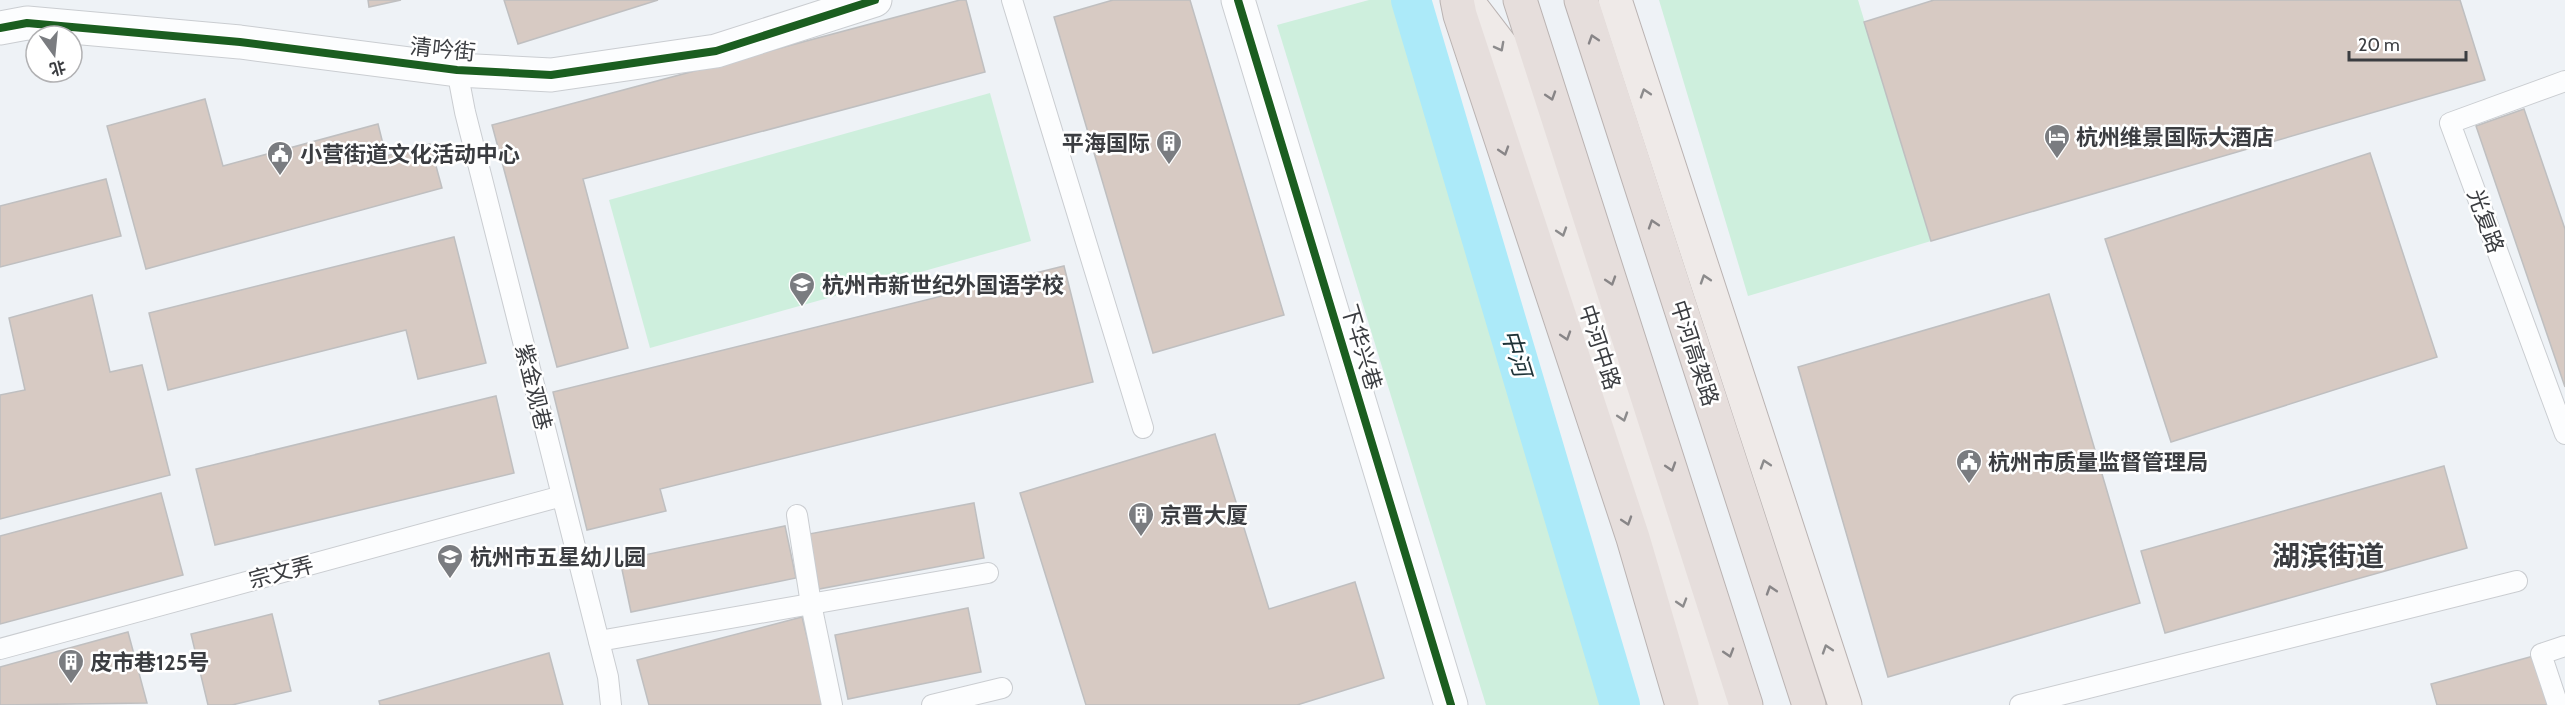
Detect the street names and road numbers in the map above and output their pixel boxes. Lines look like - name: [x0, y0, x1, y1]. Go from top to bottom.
- street label: 清吟街: [409, 33, 477, 66]
- street label: 光复路: [2462, 186, 2510, 257]
- street label: 中河高架路: [1665, 297, 1724, 410]
- street label: 下华兴巷: [1336, 301, 1387, 393]
- street label: 中河中路: [1573, 301, 1626, 393]
- street label: 紫金观巷: [510, 341, 557, 433]
- street label: 宗文弄: [246, 551, 317, 594]

